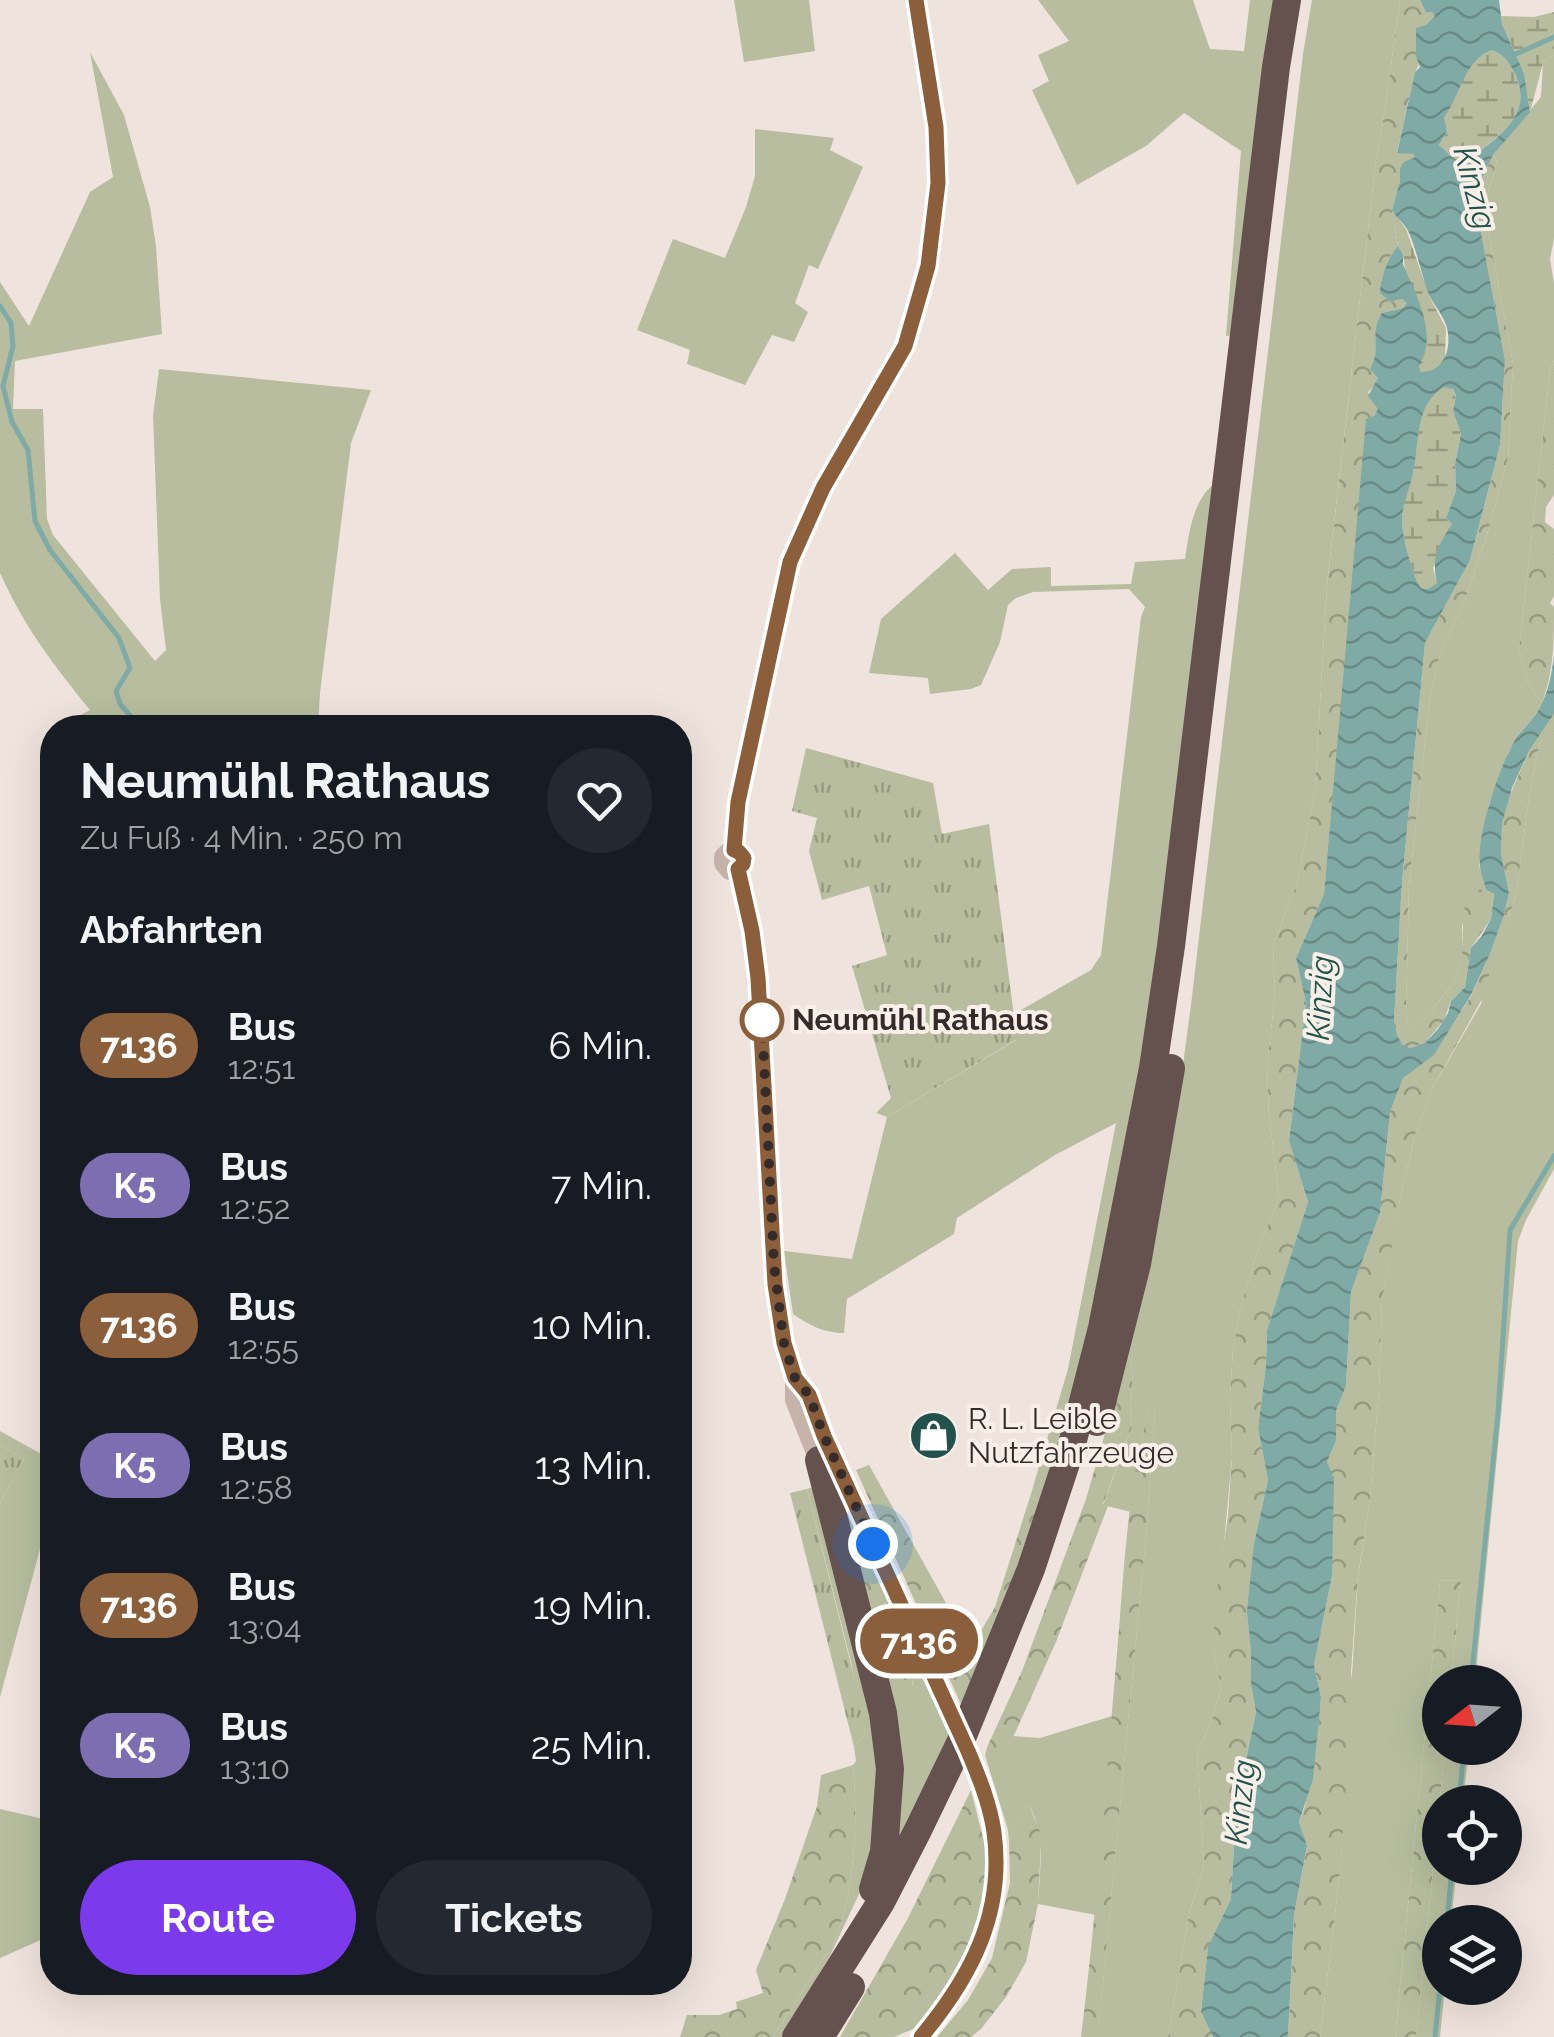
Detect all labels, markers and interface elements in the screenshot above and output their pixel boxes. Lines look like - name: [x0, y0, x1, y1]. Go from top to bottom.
- water label: Kinzig: [1447, 142, 1504, 234]
- button: heart: [547, 748, 652, 853]
- text: Neumühl Rathaus: [80, 753, 491, 809]
- text: Zu Fuß · 4 Min. · 250 m: [80, 819, 403, 856]
- text: Abfahrten: [80, 907, 263, 952]
- water label: Kinzig: [1299, 954, 1340, 1041]
- marker: Neumühl Rathaus: [741, 999, 783, 1041]
- place label: Neumühl Rathaus: [792, 1002, 1049, 1037]
- text: Bus: [228, 1004, 296, 1049]
- text: 6 Min.: [548, 1023, 652, 1068]
- text: 7136: [100, 1025, 178, 1066]
- text: 12:51: [228, 1049, 295, 1086]
- text: Bus: [220, 1144, 288, 1189]
- text: 7 Min.: [551, 1163, 652, 1208]
- text: K5: [114, 1165, 156, 1206]
- text: 12:52: [220, 1189, 291, 1226]
- text: Bus: [228, 1284, 296, 1329]
- text: 10 Min.: [532, 1303, 652, 1348]
- text: 7136: [100, 1305, 178, 1346]
- text: 12:55: [228, 1329, 299, 1366]
- place label: R. L. Leible Nutzfahrzeuge: [968, 1401, 1174, 1470]
- shop icon: R. L. Leible Nutzfahrzeuge: [907, 1410, 959, 1462]
- text: Bus: [220, 1424, 288, 1469]
- text: 13 Min.: [535, 1443, 652, 1488]
- text: K5: [114, 1445, 156, 1486]
- text: 12:58: [220, 1469, 293, 1506]
- your location: [848, 1519, 898, 1569]
- text: Bus: [228, 1564, 296, 1609]
- text: 19 Min.: [533, 1583, 652, 1628]
- text: 7136: [100, 1585, 178, 1626]
- line badge: 7136: [849, 1608, 989, 1674]
- text: 13:04: [228, 1609, 302, 1646]
- text: 7136: [880, 1621, 958, 1662]
- north arrow: [1422, 1665, 1522, 1765]
- map controls: [1422, 1665, 1522, 2005]
- text: Bus: [220, 1704, 288, 1749]
- text: 25 Min.: [531, 1723, 652, 1768]
- text: K5: [114, 1725, 156, 1766]
- text: 13:10: [220, 1749, 290, 1786]
- water label: Kinzig: [1217, 1758, 1262, 1846]
- button: locate: [1422, 1785, 1522, 1885]
- button: Route: [80, 1860, 356, 1975]
- button: Tickets: [376, 1860, 652, 1975]
- button: layers: [1422, 1905, 1522, 2005]

